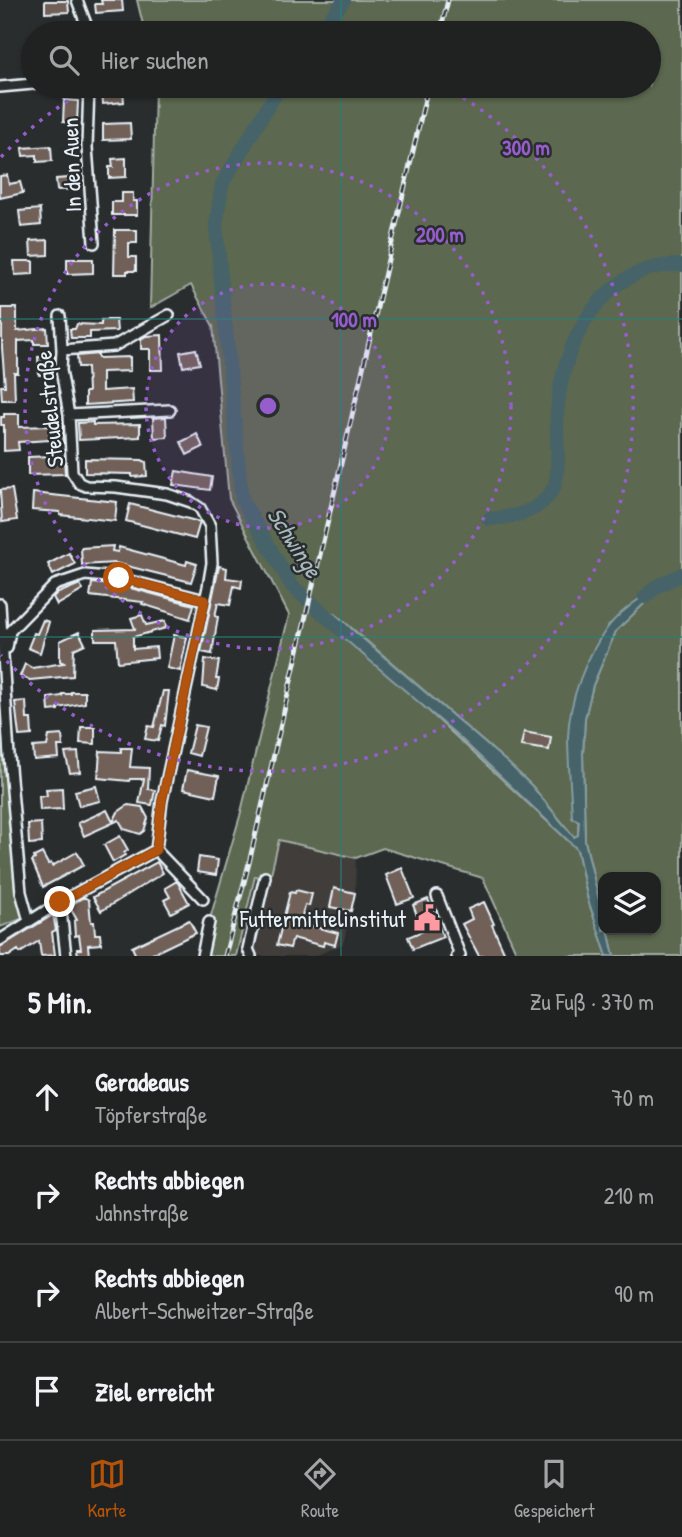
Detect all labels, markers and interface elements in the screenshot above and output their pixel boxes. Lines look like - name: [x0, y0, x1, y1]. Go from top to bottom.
- search box: [21, 21, 661, 98]
- icon: search: [45, 41, 83, 79]
- text: Hier suchen: [101, 42, 209, 77]
- street label: In den Auen: [54, 117, 88, 213]
- text: 300 m: [502, 133, 550, 162]
- text: 200 m: [416, 220, 464, 249]
- text: 100 m: [331, 305, 377, 334]
- street label: Steudelstraße: [27, 349, 71, 469]
- centre of rings: [256, 394, 280, 418]
- water label: Schwinge: [260, 501, 330, 585]
- route start: [103, 562, 134, 593]
- map controls: [598, 872, 661, 935]
- button: layers: [598, 872, 661, 935]
- route end: [44, 886, 75, 917]
- place label: Futtermittelinstitut: [239, 903, 407, 934]
- public building icon: Futtermittelinstitut: [412, 903, 442, 933]
- text: 5 Min.: [28, 982, 92, 1022]
- text: Zu Fuß · 370 m: [530, 986, 654, 1017]
- text: Geradeaus: [95, 1064, 189, 1099]
- icon: ahead: [28, 1078, 66, 1116]
- text: 70 m: [611, 1082, 654, 1113]
- text: Töpferstraße: [95, 1099, 207, 1130]
- text: Rechts abbiegen: [95, 1162, 245, 1197]
- icon: right: [28, 1176, 66, 1214]
- text: 210 m: [604, 1180, 654, 1211]
- text: Jahnstraße: [95, 1197, 189, 1228]
- text: Rechts abbiegen: [95, 1260, 245, 1295]
- icon: right: [28, 1274, 66, 1312]
- text: 90 m: [614, 1278, 654, 1309]
- text: Albert-Schweitzer-Straße: [95, 1295, 314, 1326]
- icon: arrive: [28, 1372, 66, 1410]
- text: Ziel erreicht: [95, 1374, 214, 1409]
- tab: Karte: [87, 1455, 126, 1523]
- tab: Route: [301, 1455, 339, 1523]
- tab: Gespeichert: [514, 1455, 595, 1523]

